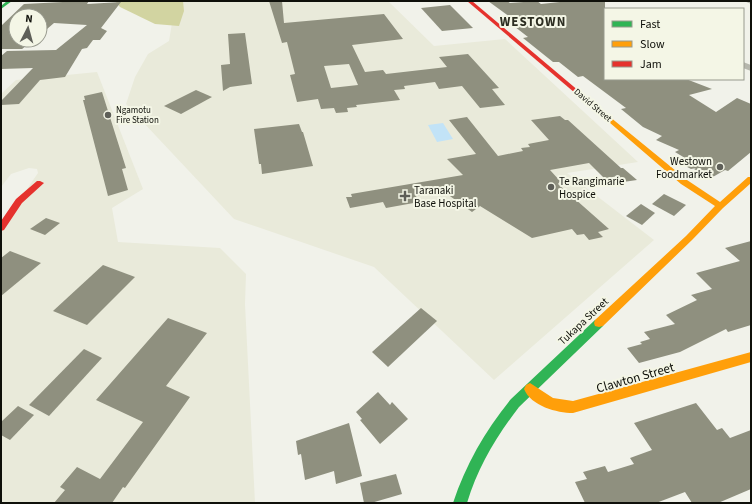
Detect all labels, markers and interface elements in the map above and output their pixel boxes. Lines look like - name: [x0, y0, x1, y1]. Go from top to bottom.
- north arrow: [8, 8, 48, 48]
- legend: [604, 8, 744, 80]
- text: N: [25, 11, 33, 26]
- district label: WESTOWN: [500, 13, 566, 31]
- text: Fast: [640, 16, 660, 33]
- text: Slow: [640, 36, 665, 53]
- text: Jam: [640, 56, 662, 73]
- street label: David Street: [571, 86, 614, 125]
- place label: Ngamotu Fire Station: [116, 104, 159, 127]
- marker: Ngamotu Fire Station: [103, 110, 113, 120]
- place label: Westown Foodmarket: [656, 154, 712, 182]
- marker: Westown Foodmarket: [715, 162, 725, 172]
- place label: Te Rangimarie Hospice: [559, 174, 625, 202]
- marker: Te Rangimarie Hospice: [546, 182, 556, 192]
- place label: Taranaki Base Hospital: [414, 183, 477, 211]
- marker: Taranaki Base Hospital: [399, 190, 411, 202]
- street label: Tukapa Street: [555, 294, 612, 349]
- street label: Clawton Street: [594, 358, 677, 398]

